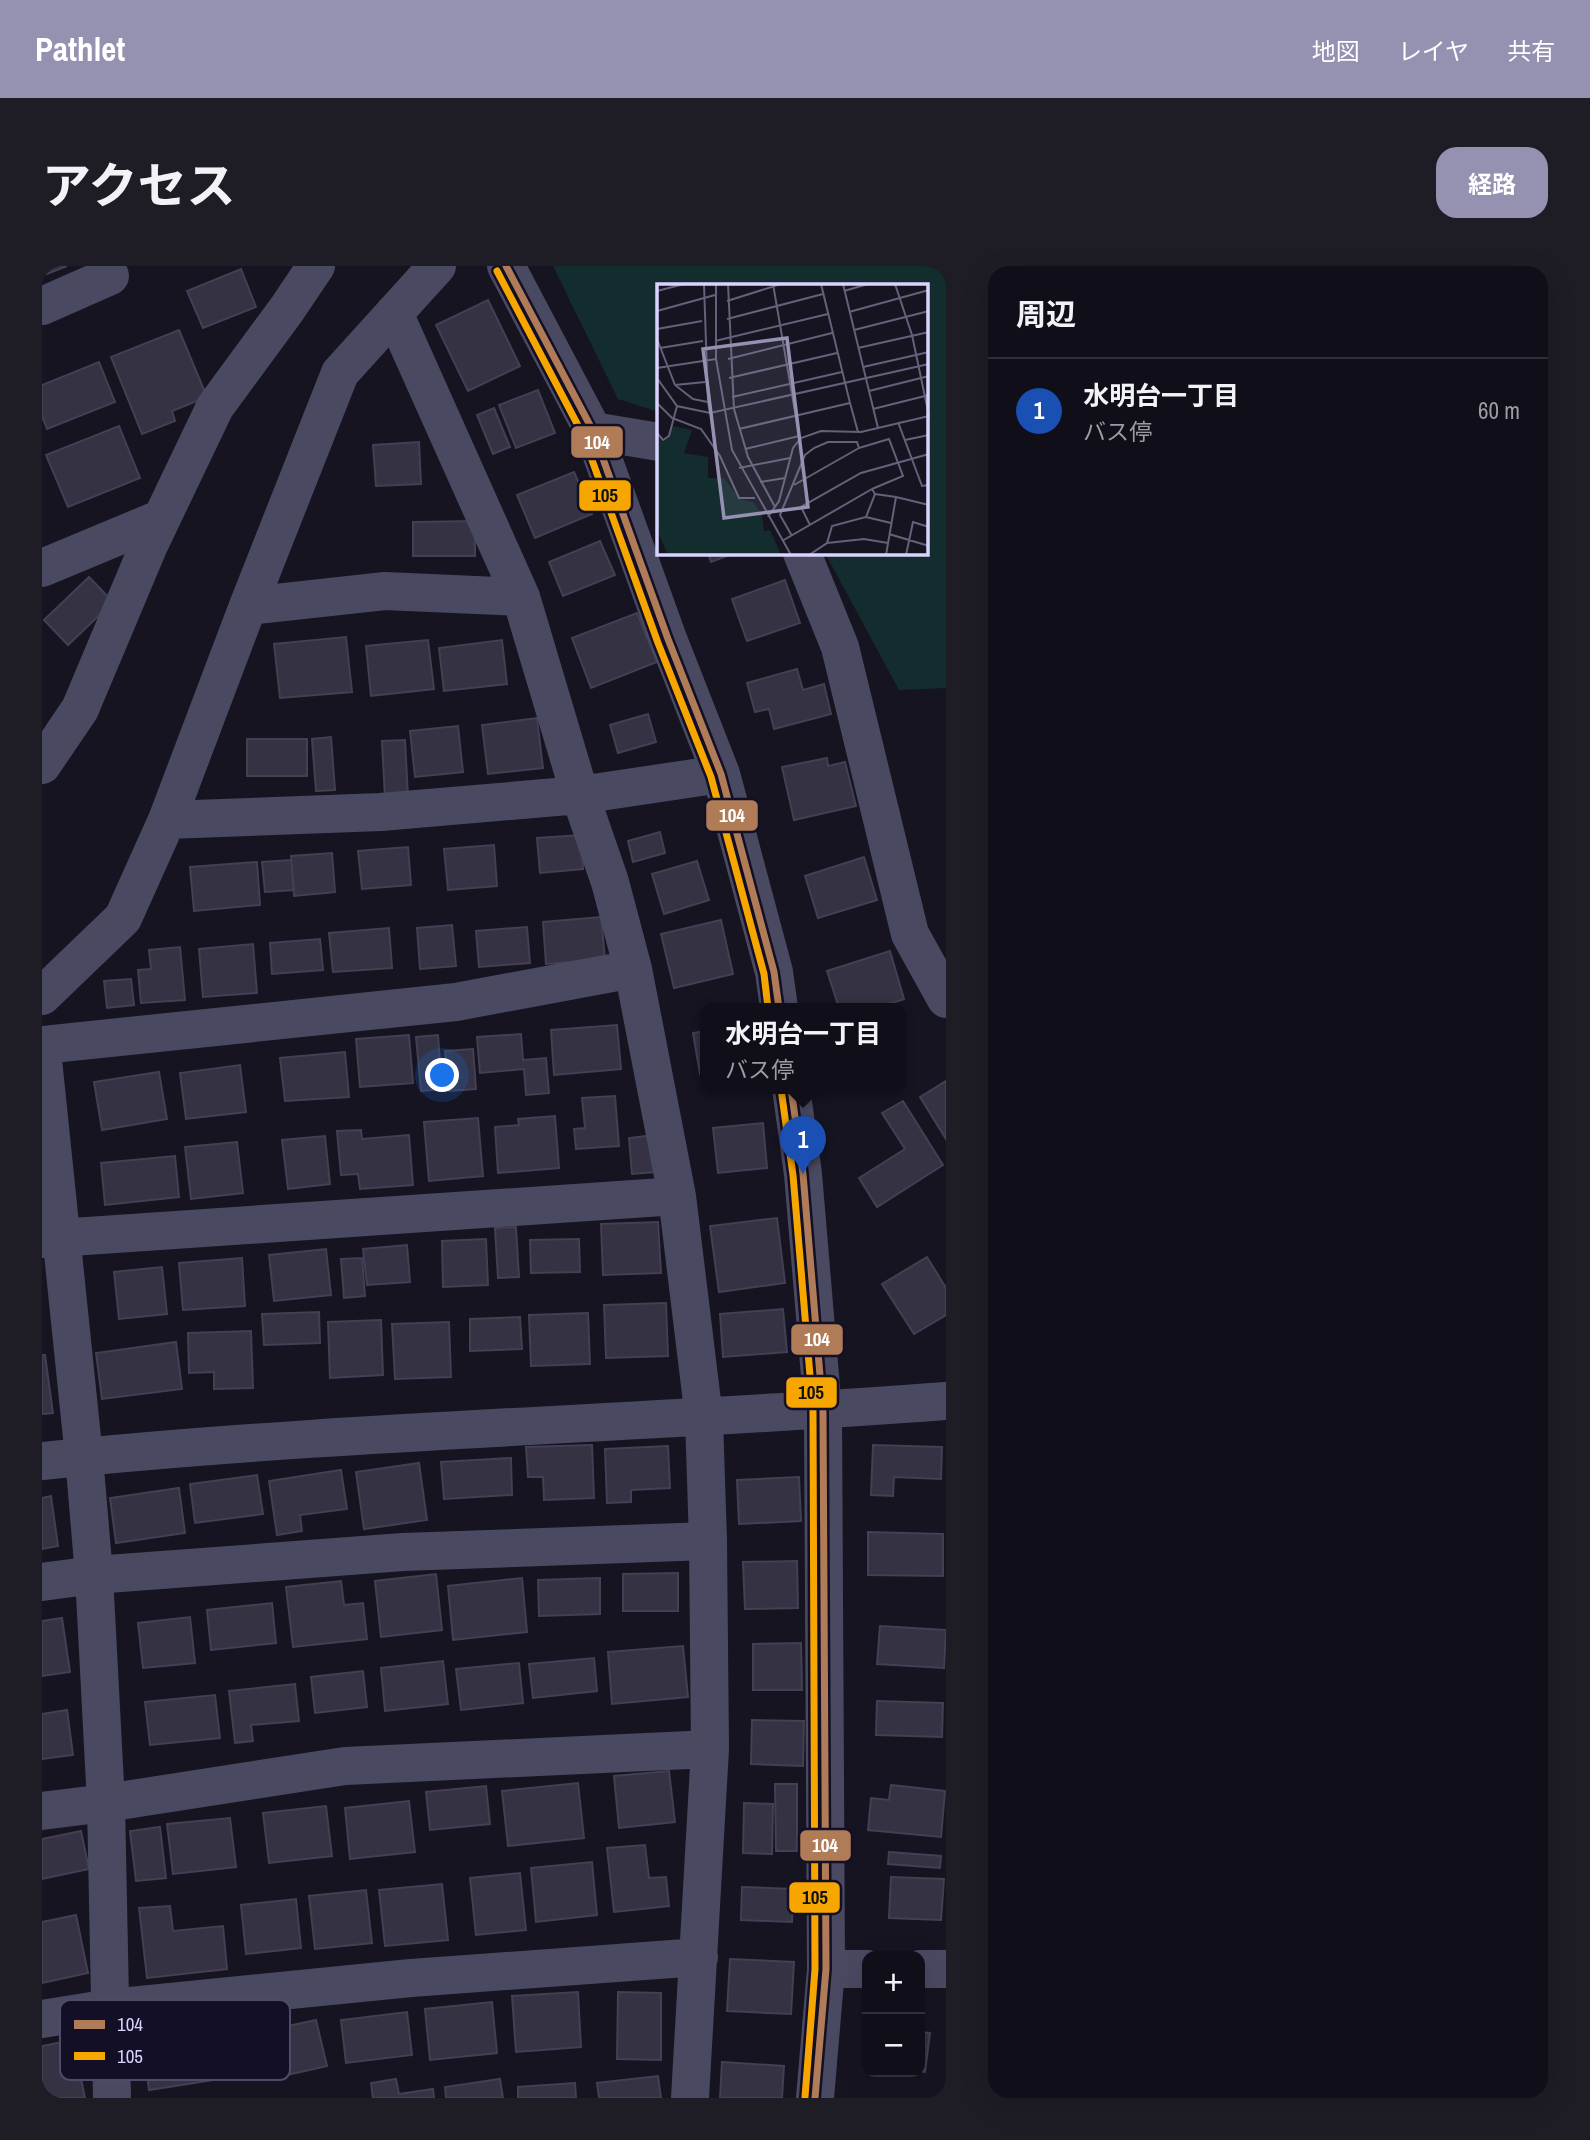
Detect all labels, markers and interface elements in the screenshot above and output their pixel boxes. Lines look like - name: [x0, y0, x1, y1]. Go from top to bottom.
- text: Pathlet: [35, 27, 125, 71]
- text: 地図: [1312, 35, 1360, 67]
- text: レイヤ: [1398, 35, 1469, 67]
- text: 共有: [1507, 35, 1555, 67]
- button: 経路: [1436, 147, 1548, 218]
- text: アクセス: [42, 152, 236, 218]
- inset map: [657, 284, 928, 555]
- text: 周辺: [1016, 294, 1076, 334]
- text: 水明台一丁目: [1083, 378, 1239, 413]
- text: 1: [1034, 395, 1044, 426]
- text: 60 m: [1478, 395, 1520, 426]
- text: バス停: [1083, 416, 1152, 447]
- line badge: 104: [570, 425, 624, 459]
- text: 104: [584, 429, 610, 455]
- line badge: 105: [578, 479, 632, 512]
- text: 105: [592, 482, 618, 508]
- line badge: 104: [705, 799, 759, 832]
- text: 104: [719, 802, 745, 828]
- popup: [700, 1003, 906, 1094]
- text: 水明台一丁目: [725, 1016, 881, 1051]
- text: バス停: [725, 1054, 794, 1085]
- your location: [425, 1058, 459, 1092]
- pin: 1: [780, 1116, 826, 1174]
- line badge: 104: [790, 1323, 844, 1356]
- text: 104: [804, 1326, 830, 1352]
- line badge: 105: [785, 1376, 838, 1409]
- text: 105: [798, 1379, 824, 1405]
- line badge: 104: [799, 1829, 852, 1862]
- text: 104: [812, 1832, 838, 1858]
- line badge: 105: [788, 1881, 841, 1914]
- text: 105: [802, 1884, 828, 1910]
- map controls: [862, 1951, 925, 2077]
- button: +: [862, 1951, 925, 2014]
- legend: [60, 2000, 290, 2080]
- text: 104: [117, 2011, 143, 2037]
- button: −: [862, 2014, 925, 2077]
- text: 105: [117, 2043, 143, 2069]

